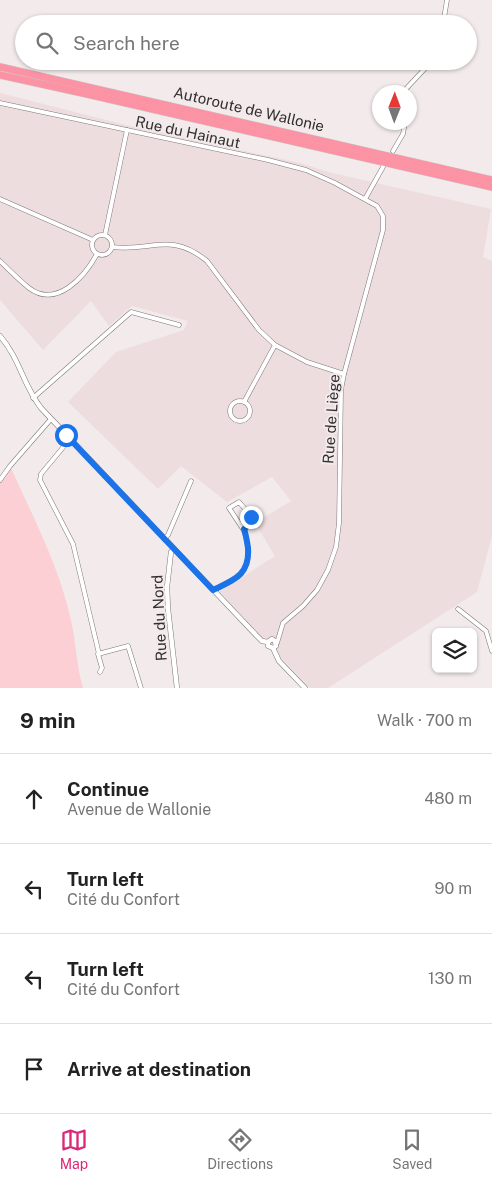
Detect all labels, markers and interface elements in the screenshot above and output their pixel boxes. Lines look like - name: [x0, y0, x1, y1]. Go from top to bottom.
- search box: [15, 15, 477, 70]
- icon: search: [33, 29, 61, 57]
- text: Search here: [73, 32, 180, 54]
- street label: Autoroute de Wallonie: [172, 83, 326, 135]
- north arrow: [372, 85, 417, 130]
- street label: Rue du Hainaut: [134, 113, 242, 151]
- street label: Rue de Liège: [319, 374, 343, 464]
- route start: [55, 424, 78, 447]
- route end: [240, 506, 263, 529]
- street label: Rue du Nord: [148, 574, 170, 662]
- map controls: [432, 628, 477, 673]
- button: layers: [432, 628, 477, 673]
- text: 9 min: [20, 708, 76, 733]
- text: Walk · 700 m: [377, 711, 472, 730]
- text: Continue: [67, 778, 149, 800]
- icon: ahead: [20, 785, 48, 813]
- text: 480 m: [424, 789, 472, 808]
- text: Avenue de Wallonie: [67, 800, 211, 819]
- text: Turn left: [67, 868, 144, 890]
- icon: left: [20, 875, 48, 903]
- text: 90 m: [435, 879, 472, 898]
- text: Cité du Confort: [67, 890, 180, 909]
- text: Turn left: [67, 958, 144, 980]
- icon: left: [20, 965, 48, 993]
- text: 130 m: [428, 969, 472, 988]
- text: Cité du Confort: [67, 980, 180, 999]
- icon: arrive: [20, 1055, 48, 1083]
- text: Arrive at destination: [67, 1058, 251, 1080]
- tab: Map: [60, 1126, 88, 1172]
- tab: Directions: [207, 1126, 273, 1172]
- tab: Saved: [392, 1126, 432, 1172]

